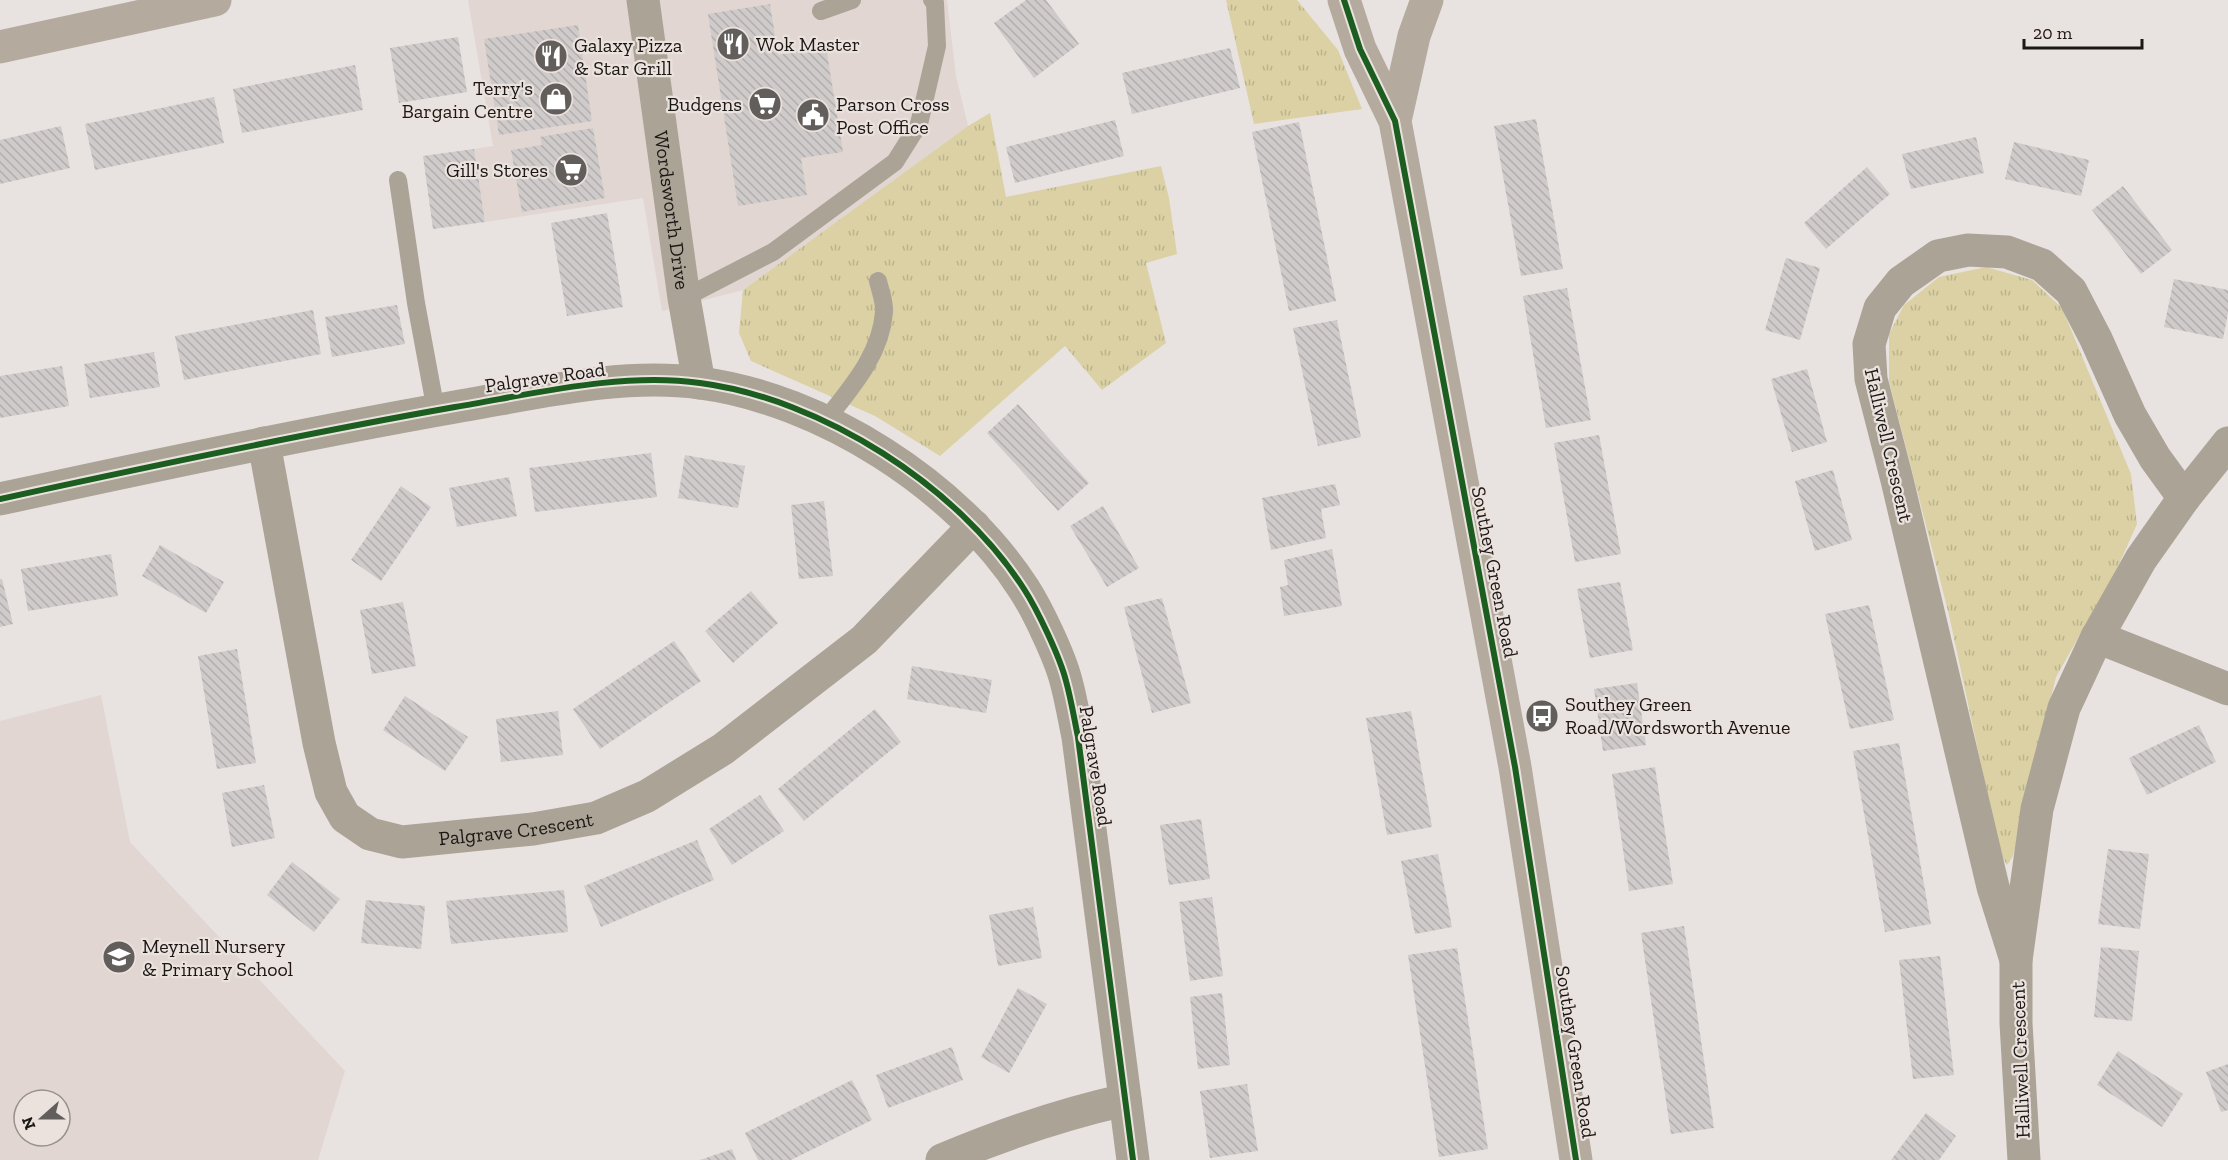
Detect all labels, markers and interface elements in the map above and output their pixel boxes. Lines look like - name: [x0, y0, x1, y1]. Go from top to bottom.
- scale bar: [2024, 12, 2142, 50]
- text: 20 m: [2033, 22, 2073, 44]
- restaurant icon: Wok Master: [715, 26, 751, 62]
- place label: Wok Master: [756, 32, 860, 56]
- place label: Galaxy Pizza & Star Grill: [574, 33, 683, 80]
- restaurant icon: Galaxy Pizza & Star Grill: [533, 38, 569, 74]
- place label: Terry's Bargain Centre: [402, 76, 533, 123]
- shop icon: Terry's Bargain Centre: [538, 81, 574, 117]
- supermarket icon: Budgens: [747, 86, 783, 122]
- place label: Budgens: [667, 92, 742, 116]
- place label: Parson Cross Post Office: [836, 92, 950, 139]
- public building icon: Parson Cross Post Office: [795, 97, 831, 133]
- street label: Wordsworth Drive: [649, 129, 695, 291]
- supermarket icon: Gill's Stores: [553, 152, 589, 188]
- place label: Gill's Stores: [446, 158, 548, 182]
- street label: Palgrave Road: [483, 357, 607, 397]
- street label: Halliwell Crescent: [1860, 366, 1919, 525]
- street label: Southey Green Road: [1467, 484, 1523, 660]
- place label: Southey Green Road/Wordsworth Avenue: [1565, 692, 1790, 739]
- bus stop icon: Southey Green Road/Wordsworth Avenue: [1524, 698, 1560, 734]
- street label: Palgrave Road: [1075, 704, 1117, 828]
- street label: Palgrave Crescent: [437, 807, 596, 850]
- place label: Meynell Nursery & Primary School: [142, 934, 293, 981]
- school or university icon: Meynell Nursery & Primary School: [101, 939, 137, 975]
- street label: Southey Green Road: [1551, 964, 1601, 1140]
- street label: Halliwell Crescent: [2005, 980, 2035, 1139]
- north arrow: [12, 1088, 72, 1148]
- text: N: [17, 1114, 40, 1132]

